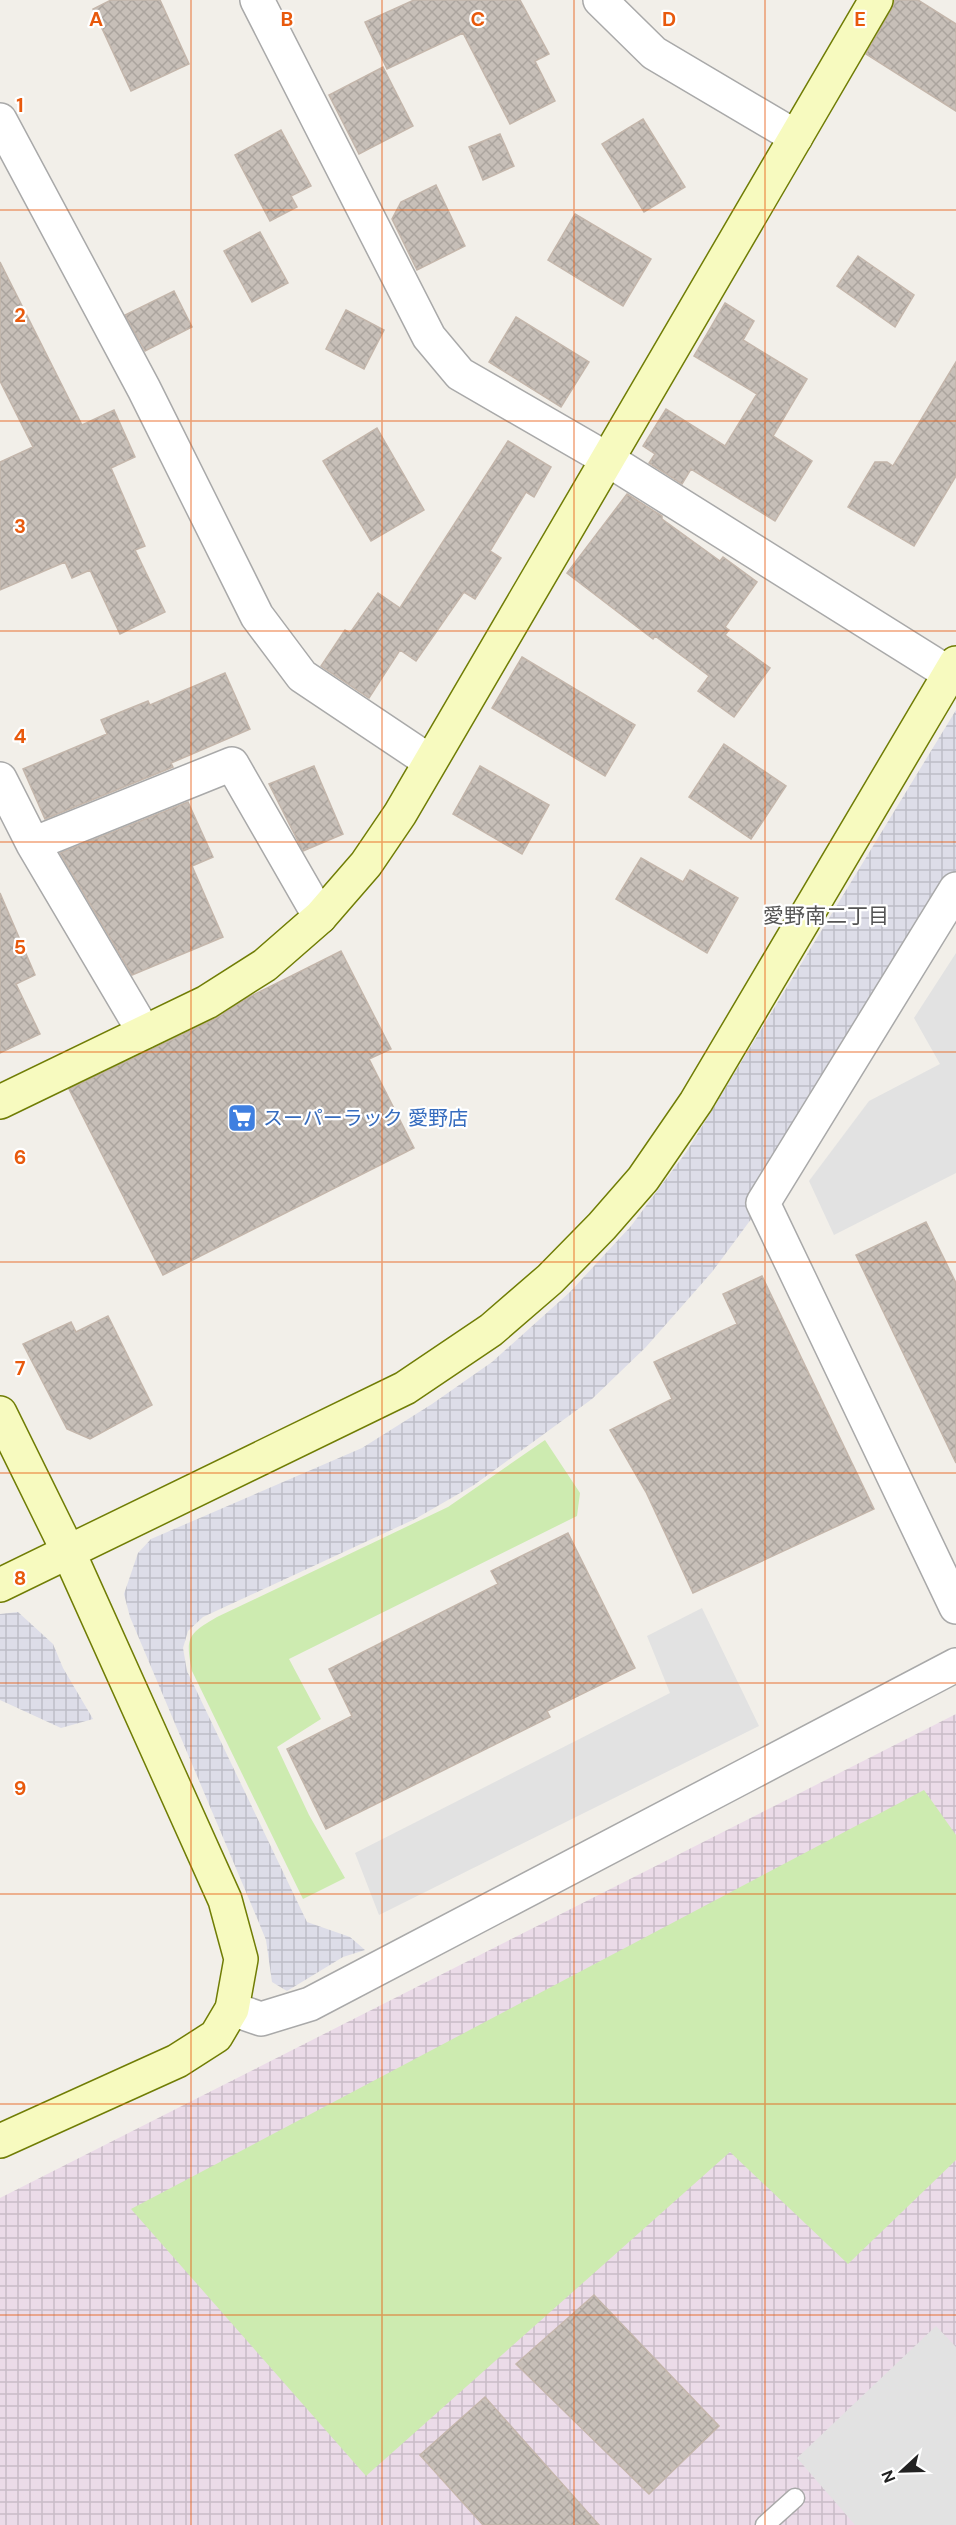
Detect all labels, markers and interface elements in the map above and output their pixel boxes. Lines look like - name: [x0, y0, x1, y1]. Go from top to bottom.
- text: A: [89, 6, 103, 32]
- text: B: [281, 6, 293, 32]
- text: C: [471, 6, 485, 32]
- text: D: [662, 6, 676, 32]
- text: E: [854, 6, 866, 32]
- text: 1: [16, 92, 24, 118]
- text: 2: [14, 302, 26, 328]
- text: 3: [14, 513, 26, 539]
- text: 4: [14, 723, 27, 749]
- district label: 愛野南二丁目: [763, 902, 889, 930]
- text: 5: [14, 934, 26, 960]
- supermarket icon: スーパーラック 愛野店: [226, 1102, 258, 1134]
- place label: スーパーラック 愛野店: [263, 1105, 468, 1131]
- text: 6: [14, 1144, 26, 1170]
- text: 7: [15, 1355, 26, 1381]
- text: 8: [14, 1565, 26, 1591]
- text: 9: [14, 1775, 26, 1801]
- north arrow: [872, 2441, 932, 2501]
- text: N: [877, 2467, 900, 2486]

